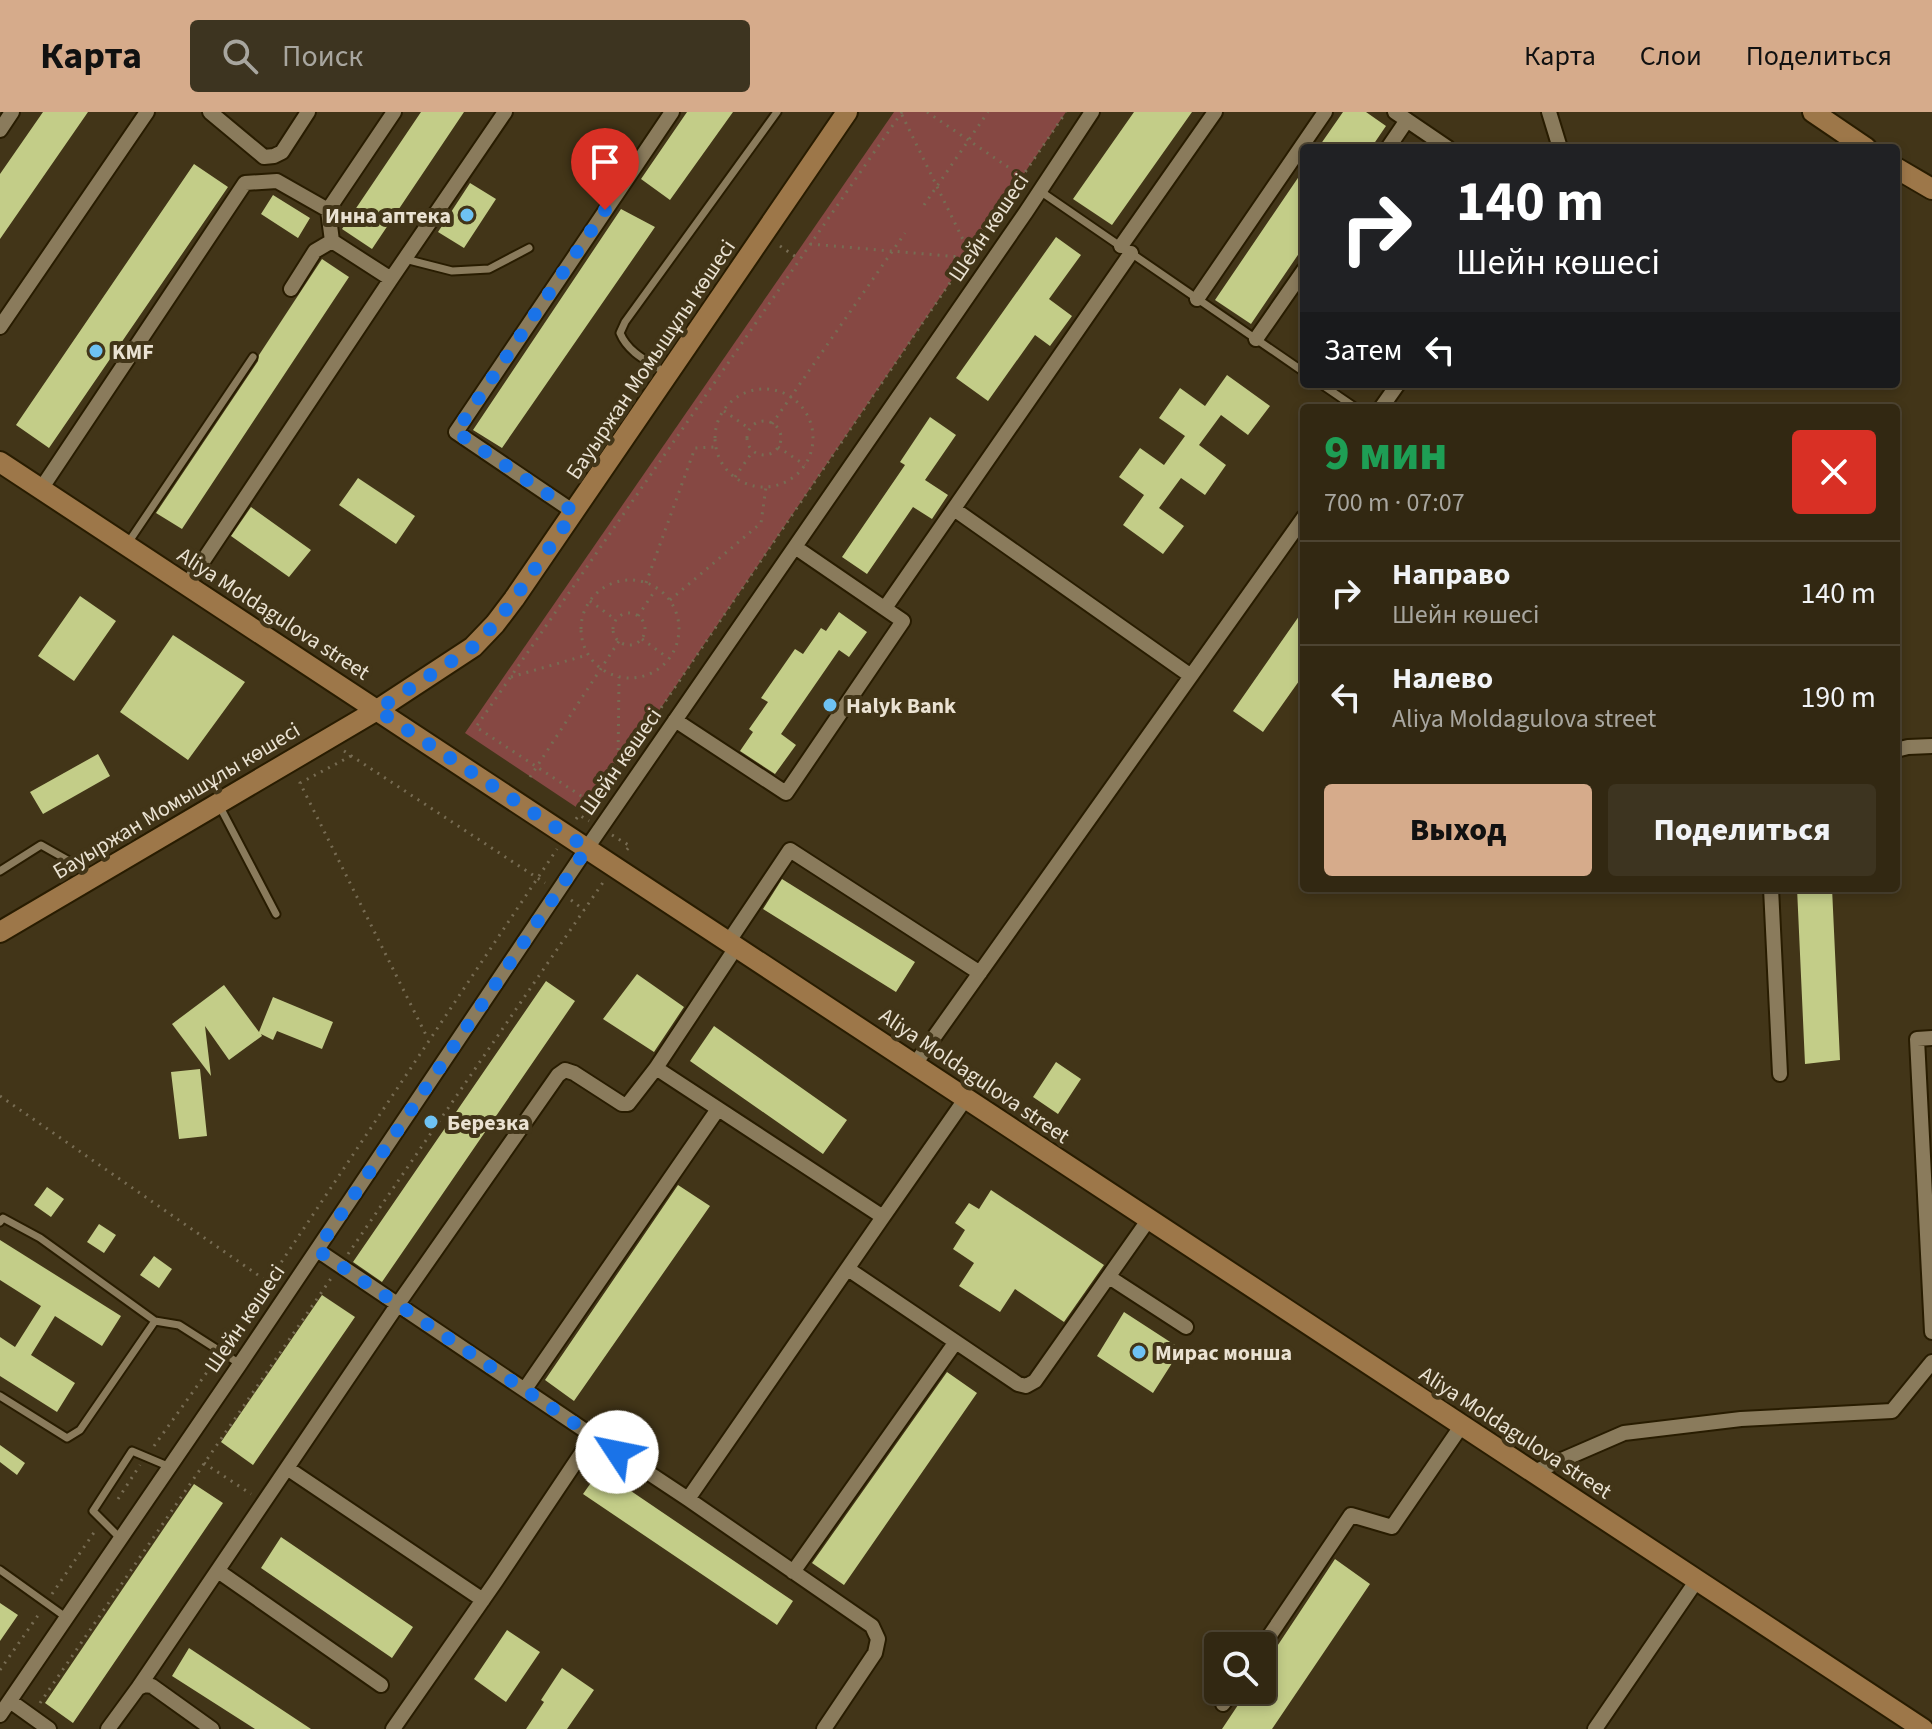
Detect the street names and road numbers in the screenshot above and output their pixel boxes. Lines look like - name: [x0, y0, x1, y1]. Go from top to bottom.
- street label: Шейн көшесі: [941, 167, 1037, 288]
- street label: Бауыржан Момышұлы көшесі: [558, 233, 743, 486]
- street label: Aliya Moldagulova street: [171, 540, 376, 688]
- street label: Шейн көшесі: [572, 701, 670, 822]
- street label: Бауыржан Момышұлы көшесі: [47, 714, 306, 888]
- street label: Aliya Moldagulova street: [873, 1000, 1077, 1152]
- street label: Шейн көшесі: [197, 1258, 293, 1379]
- street label: Aliya Moldagulova street: [1413, 1359, 1618, 1507]

